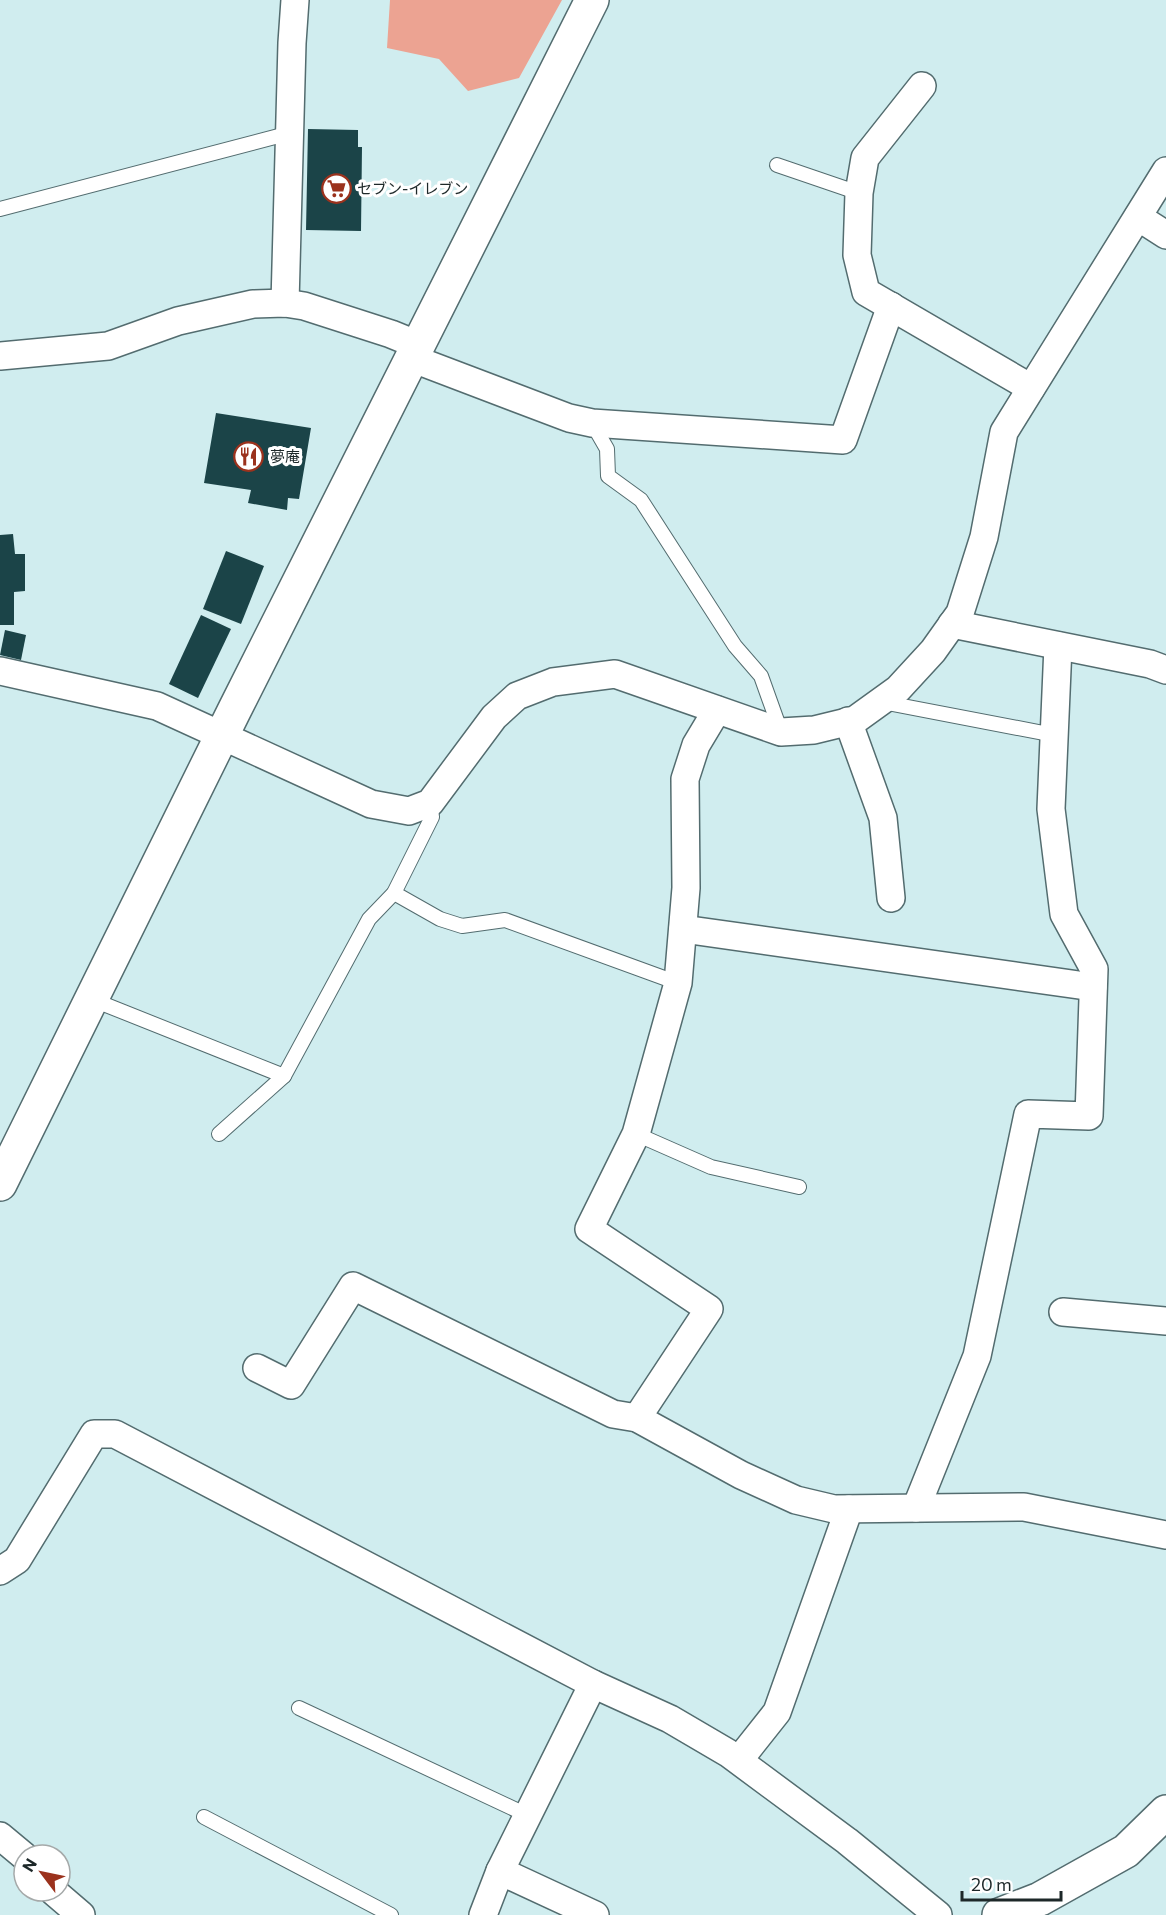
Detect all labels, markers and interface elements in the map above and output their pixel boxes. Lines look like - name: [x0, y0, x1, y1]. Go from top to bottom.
- supermarket icon: セブン-イレブン: [320, 173, 352, 205]
- place label: セブン-イレブン: [357, 179, 468, 197]
- restaurant icon: 夢庵: [233, 441, 265, 473]
- place label: 夢庵: [270, 447, 300, 465]
- north arrow: [12, 1843, 72, 1903]
- text: N: [18, 1855, 40, 1875]
- scale bar: [962, 1864, 1061, 1902]
- text: 20 m: [971, 1873, 1012, 1895]

